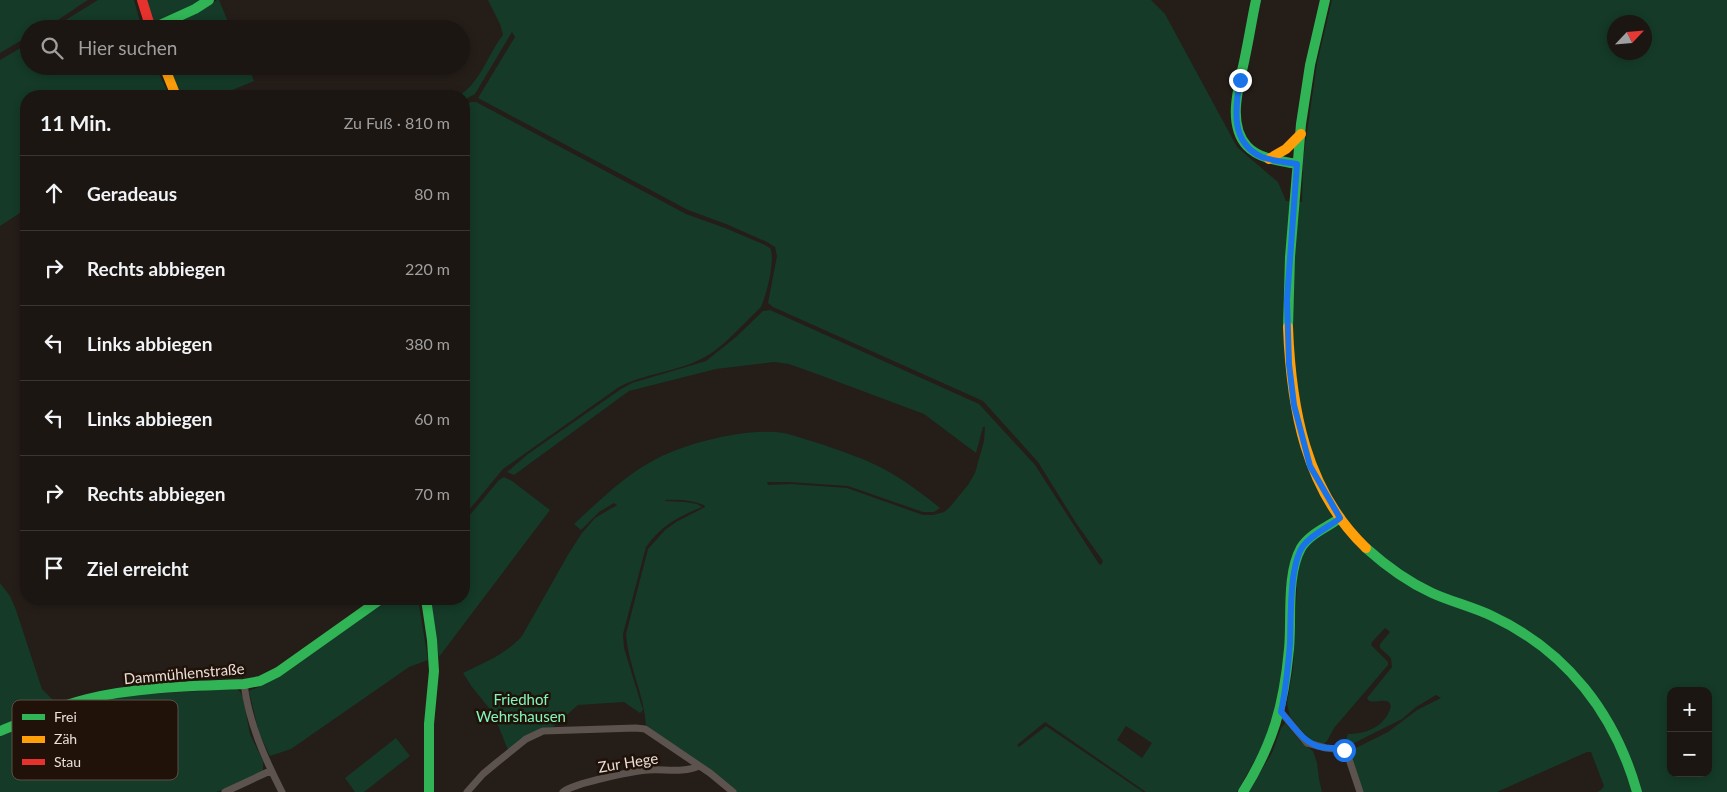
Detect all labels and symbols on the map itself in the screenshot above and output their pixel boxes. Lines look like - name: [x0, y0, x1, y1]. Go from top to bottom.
- north arrow: [1607, 15, 1652, 60]
- route end: [1229, 69, 1252, 92]
- street label: Dammühlenstraße: [123, 659, 245, 687]
- park label: Friedhof Wehrshausen: [476, 690, 566, 725]
- legend: [12, 700, 178, 780]
- text: Frei: [54, 708, 77, 725]
- text: Zäh: [54, 730, 77, 747]
- route start: [1333, 739, 1356, 762]
- street label: Zur Hege: [597, 748, 659, 776]
- text: Stau: [54, 753, 81, 770]

